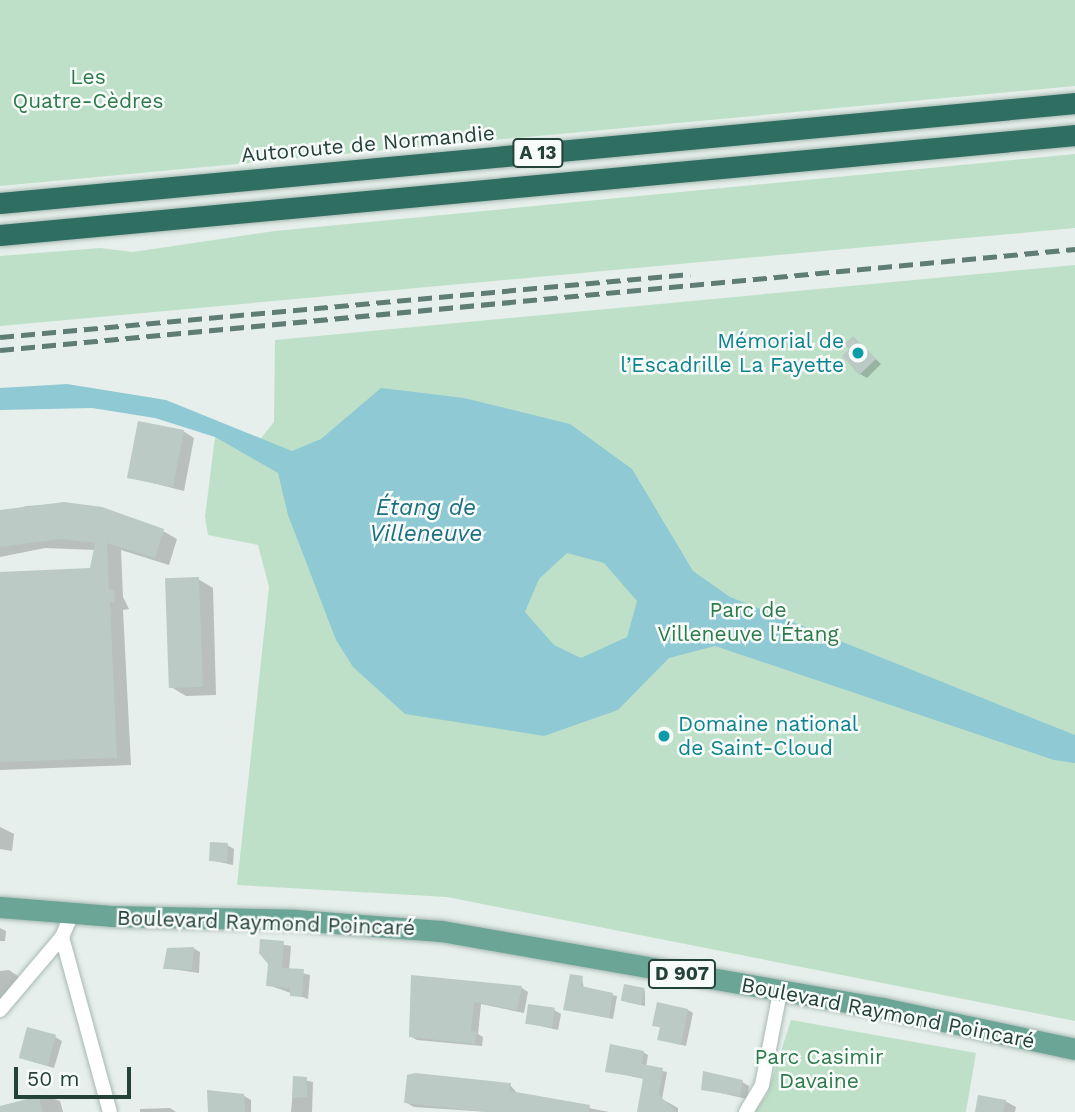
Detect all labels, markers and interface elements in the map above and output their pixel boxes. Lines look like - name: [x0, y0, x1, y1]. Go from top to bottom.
- park label: Les Quatre-Cèdres: [12, 64, 164, 114]
- street label: Autoroute de Normandie: [240, 120, 496, 168]
- road number: A 13: [512, 138, 564, 168]
- place label: Mémorial de l’Escadrille La Fayette: [620, 328, 844, 378]
- marker: Mémorial de l’Escadrille La Fayette: [850, 345, 866, 361]
- water label: Étang de Villeneuve: [370, 494, 482, 548]
- park label: Parc de Villeneuve l'Étang: [657, 597, 839, 647]
- place label: Domaine national de Saint-Cloud: [678, 711, 858, 761]
- marker: Domaine national de Saint-Cloud: [656, 728, 672, 744]
- street label: Boulevard Raymond Poincaré: [116, 905, 416, 941]
- road number: D 907: [647, 958, 717, 990]
- street label: Boulevard Raymond Poincaré: [739, 972, 1037, 1054]
- park label: Parc Casimir Davaine: [755, 1044, 883, 1094]
- scale bar: [18, 1052, 135, 1096]
- text: 50 m: [27, 1066, 79, 1091]

